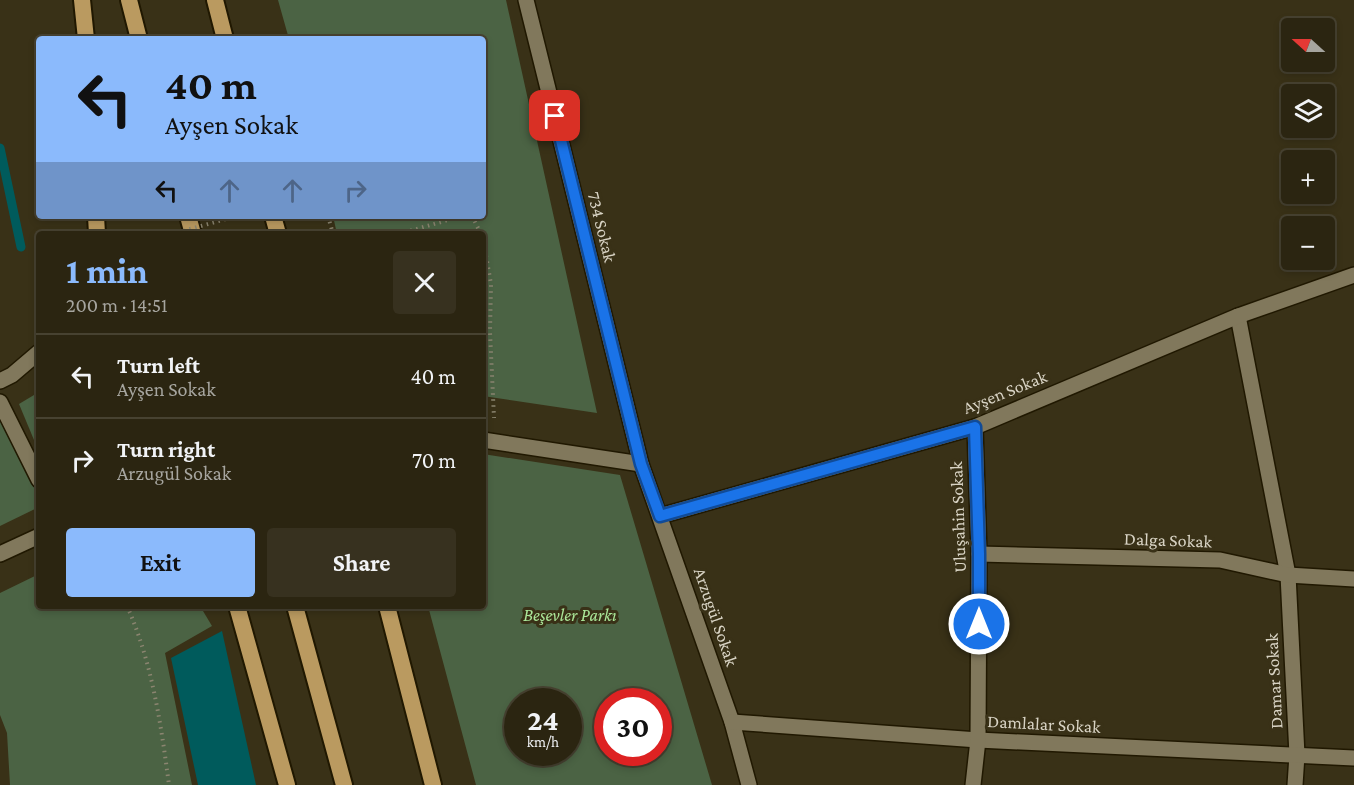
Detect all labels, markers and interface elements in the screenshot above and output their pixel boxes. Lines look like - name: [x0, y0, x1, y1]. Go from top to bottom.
- north arrow: [1281, 18, 1335, 72]
- map controls: [1281, 18, 1335, 270]
- icon: left: [66, 60, 144, 138]
- text: 40 m: [165, 61, 257, 108]
- button: layers: [1281, 84, 1335, 138]
- pin: [529, 90, 580, 141]
- icon: arrive: [538, 99, 571, 132]
- text: Ayşen Sokak: [165, 110, 298, 140]
- button: +: [1281, 150, 1335, 204]
- icon: left: [150, 174, 183, 207]
- icon: ahead: [213, 174, 246, 207]
- icon: ahead: [276, 174, 309, 207]
- icon: right: [339, 174, 372, 207]
- street label: 734 Sokak: [584, 190, 621, 265]
- button: −: [1281, 216, 1335, 270]
- text: 1 min: [66, 251, 148, 291]
- button: close: [393, 251, 456, 314]
- text: 200 m · 14:51: [66, 294, 168, 316]
- text: Turn left: [117, 353, 200, 378]
- icon: left: [66, 360, 99, 393]
- text: 40 m: [411, 364, 456, 389]
- street label: Ayşen Sokak: [960, 366, 1050, 418]
- text: Ayşen Sokak: [117, 378, 216, 400]
- text: Turn right: [117, 437, 215, 462]
- icon: right: [66, 444, 99, 477]
- text: 70 m: [412, 448, 456, 473]
- street label: Uluşahin Sokak: [946, 461, 970, 573]
- text: Arzugül Sokak: [117, 462, 231, 484]
- button: Exit: [66, 528, 255, 597]
- button: Share: [267, 528, 456, 597]
- street label: Dalga Sokak: [1124, 528, 1213, 552]
- street label: Arzugül Sokak: [690, 565, 742, 669]
- position arrow: [947, 592, 1011, 656]
- park label: Beşevler Parkı: [523, 605, 617, 625]
- street label: Damar Sokak: [1261, 632, 1286, 729]
- speed limit sign: 30: [594, 688, 672, 766]
- text: 24: [527, 703, 559, 736]
- street label: Damlalar Sokak: [987, 711, 1102, 737]
- text: km/h: [527, 734, 559, 750]

